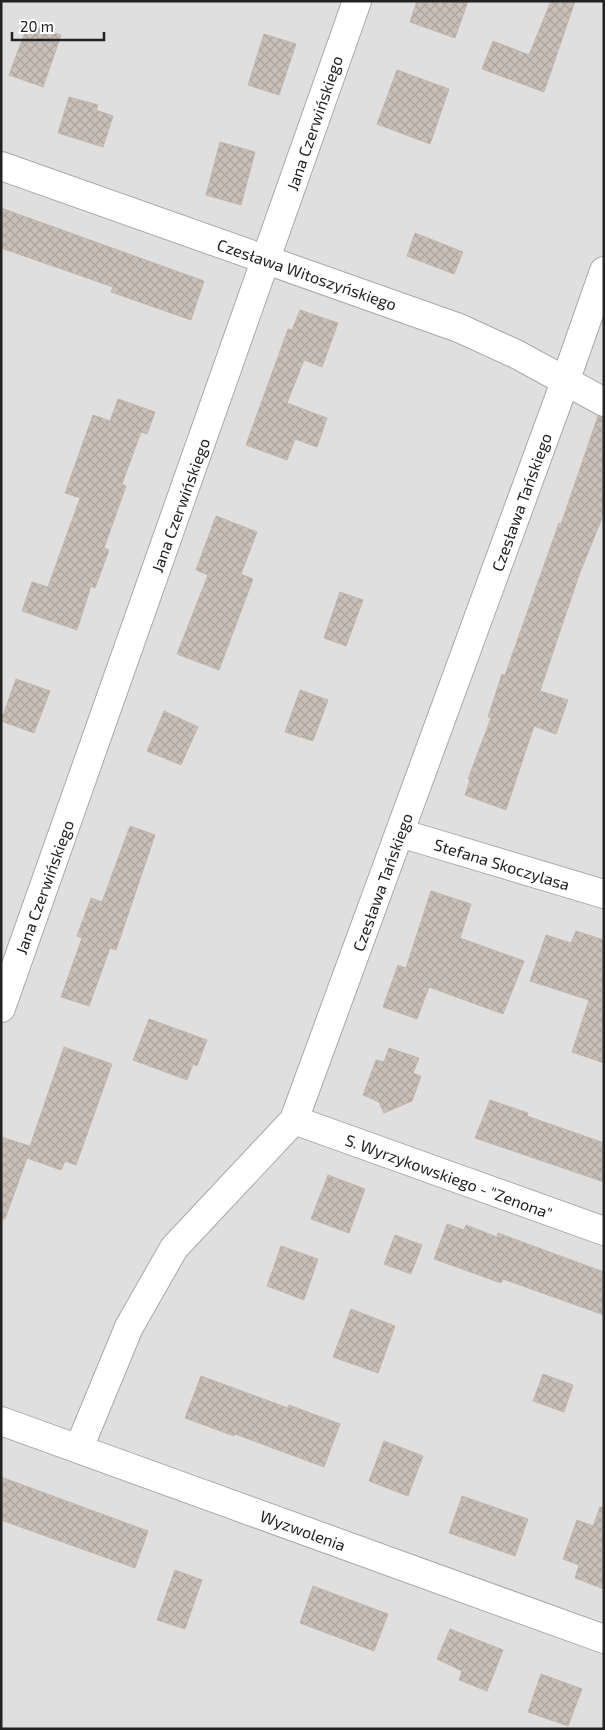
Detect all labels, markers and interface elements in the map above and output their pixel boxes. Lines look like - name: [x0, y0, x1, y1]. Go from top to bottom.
- scale bar: [12, 10, 105, 42]
- text: 20 m: [20, 17, 54, 35]
- street label: Jana Czerwińskiego: [282, 53, 346, 193]
- street label: Czesława Witoszyńskiego: [215, 234, 399, 314]
- street label: Czesława Tańskiego: [487, 430, 555, 574]
- street label: Jana Czerwińskiego: [147, 435, 213, 575]
- street label: Czesława Tańskiego: [348, 810, 416, 954]
- street label: Jana Czerwińskiego: [11, 817, 77, 957]
- street label: Stefana Skoczylasa: [432, 834, 572, 894]
- street label: S. Wyrzykowskiego - "Zenona": [343, 1130, 555, 1222]
- street label: Wyzwolenia: [258, 1506, 348, 1554]

